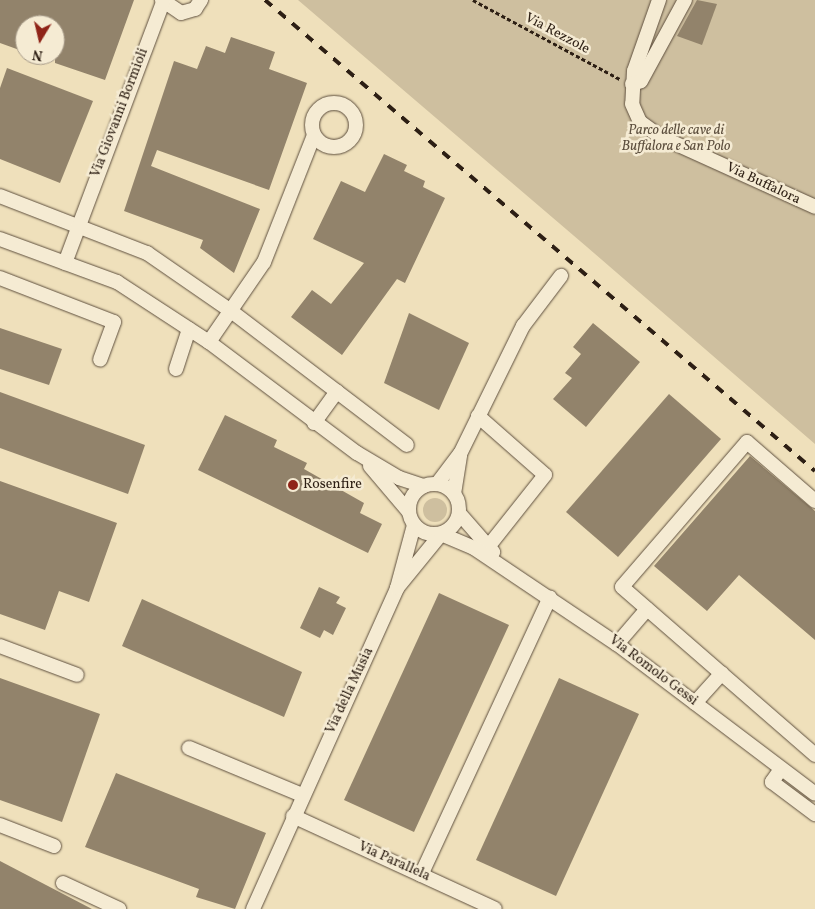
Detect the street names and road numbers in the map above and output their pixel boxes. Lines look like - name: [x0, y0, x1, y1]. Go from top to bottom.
- street label: Via Rezzole: [522, 10, 592, 58]
- street label: Via Giovanni Bormioli: [88, 46, 152, 180]
- street label: Via Buffalora: [723, 159, 803, 209]
- street label: Via Romolo Gessi: [605, 632, 701, 710]
- street label: Via della Musia: [323, 645, 377, 737]
- street label: Via Parallela: [355, 839, 433, 885]

